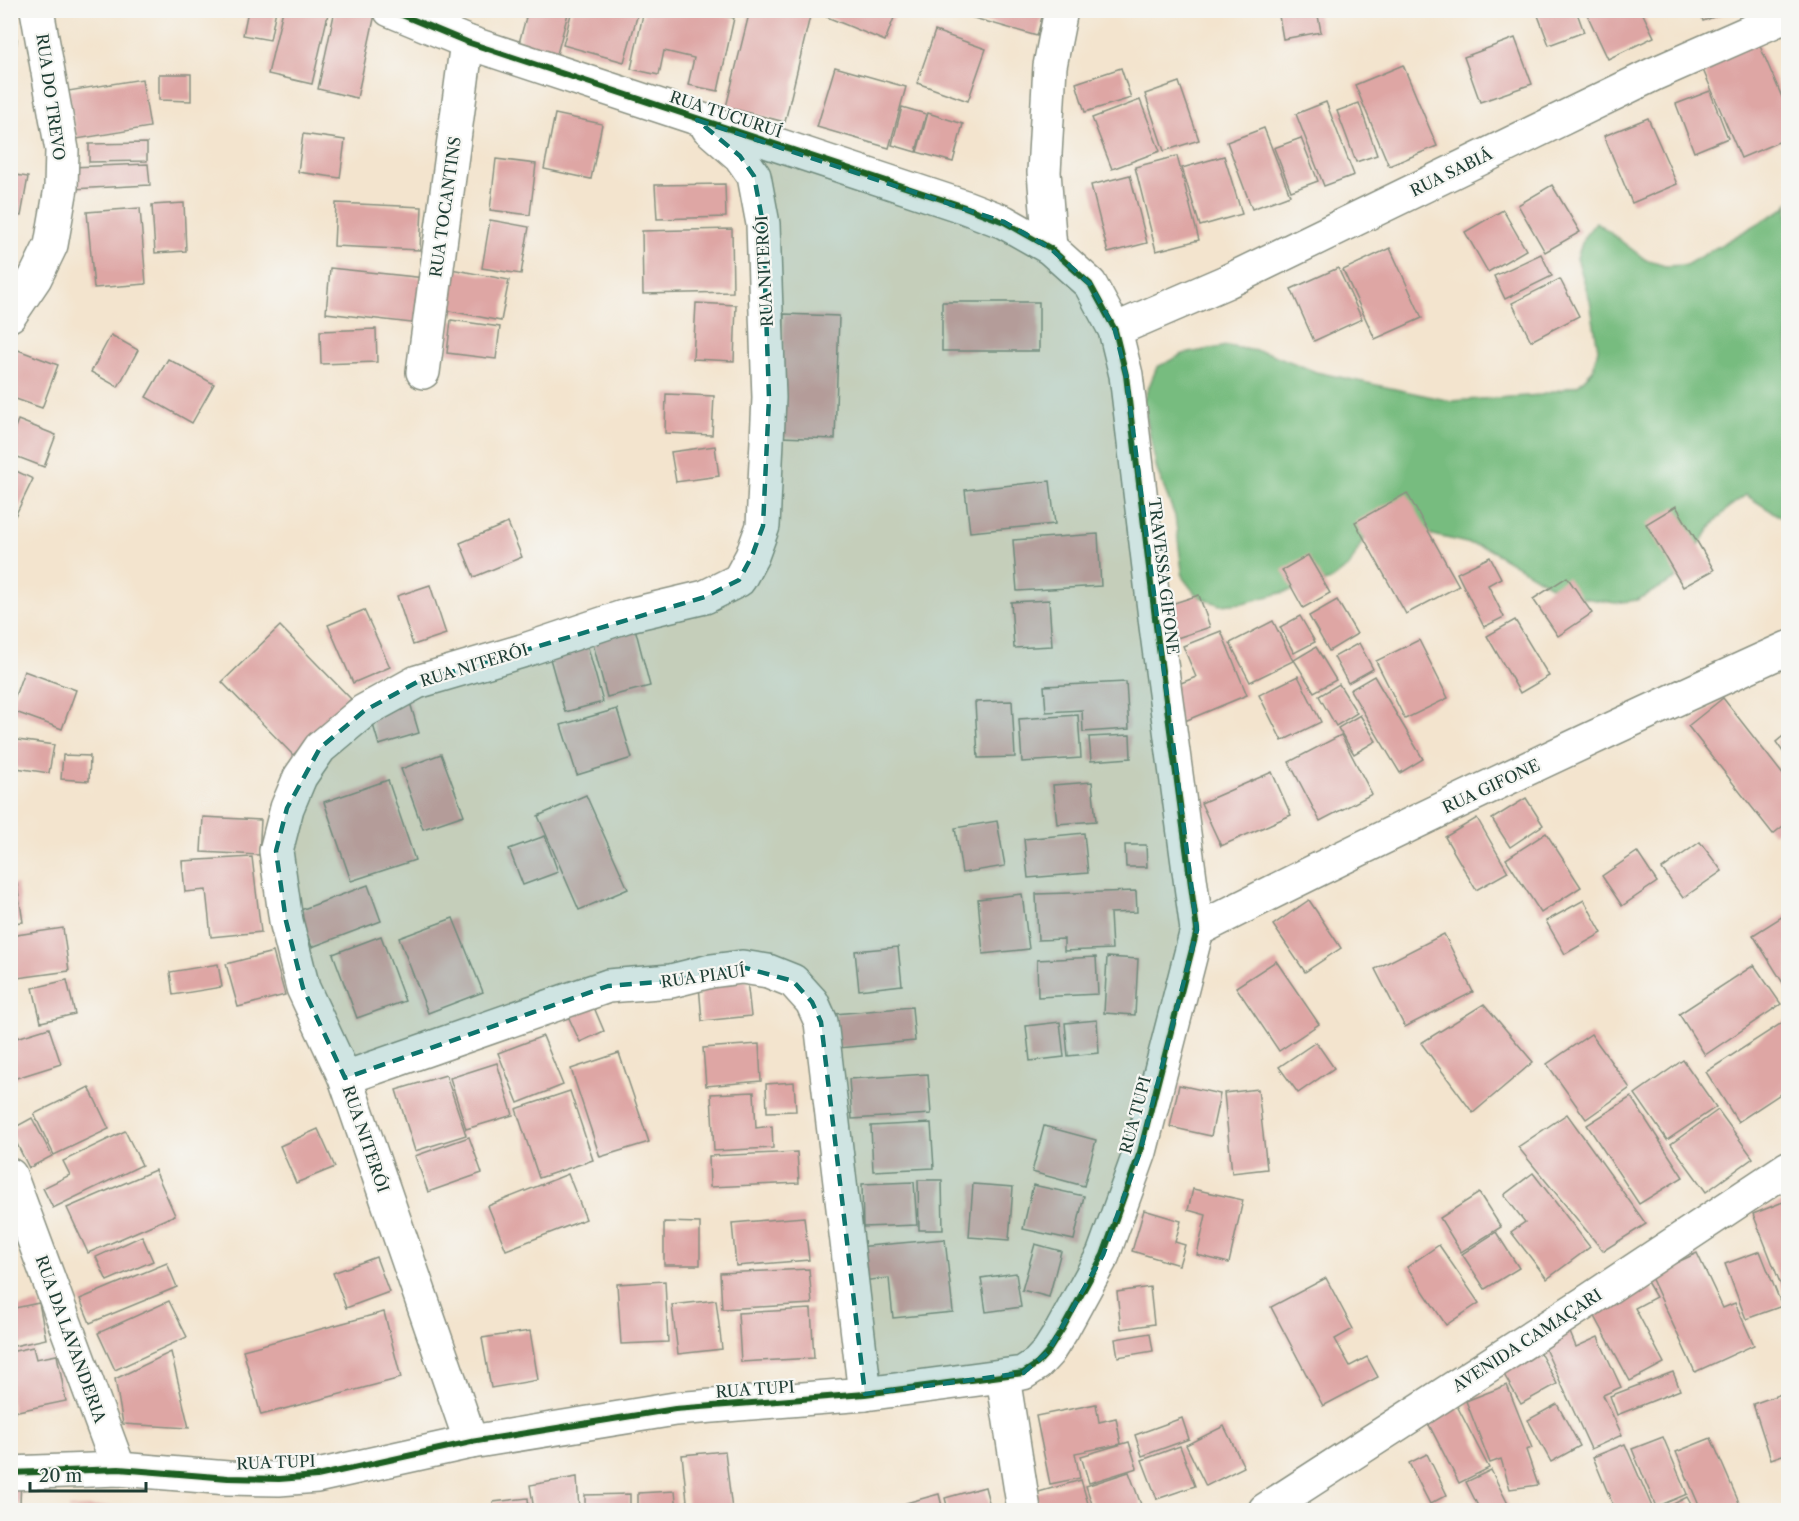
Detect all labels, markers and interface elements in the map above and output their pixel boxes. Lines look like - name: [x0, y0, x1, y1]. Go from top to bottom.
- street label: RUA DO TREVO: [32, 32, 70, 162]
- street label: RUA TUCURUÍ: [667, 86, 785, 142]
- street label: RUA TOCANTINS: [425, 135, 465, 279]
- street label: RUA SABIÁ: [1407, 143, 1496, 200]
- street label: RUA NITERÓI: [751, 215, 777, 327]
- street label: TRAVESSA GIFONE: [1144, 496, 1184, 656]
- street label: RUA NITERÓI: [418, 639, 530, 691]
- street label: RUA GIFONE: [1439, 755, 1543, 817]
- street label: RUA PIAUÍ: [660, 960, 746, 992]
- street label: RUA TUPI: [1115, 1074, 1155, 1156]
- street label: RUA NITERÓI: [338, 1083, 394, 1195]
- street label: RUA DA LAVANDERIA: [31, 1253, 111, 1426]
- street label: AVENIDA CAMAÇARI: [1448, 1284, 1605, 1396]
- street label: RUA TUPI: [715, 1376, 795, 1402]
- street label: RUA TUPI: [236, 1451, 316, 1473]
- scale bar: [30, 1455, 146, 1493]
- text: 20 m: [39, 1465, 83, 1487]

